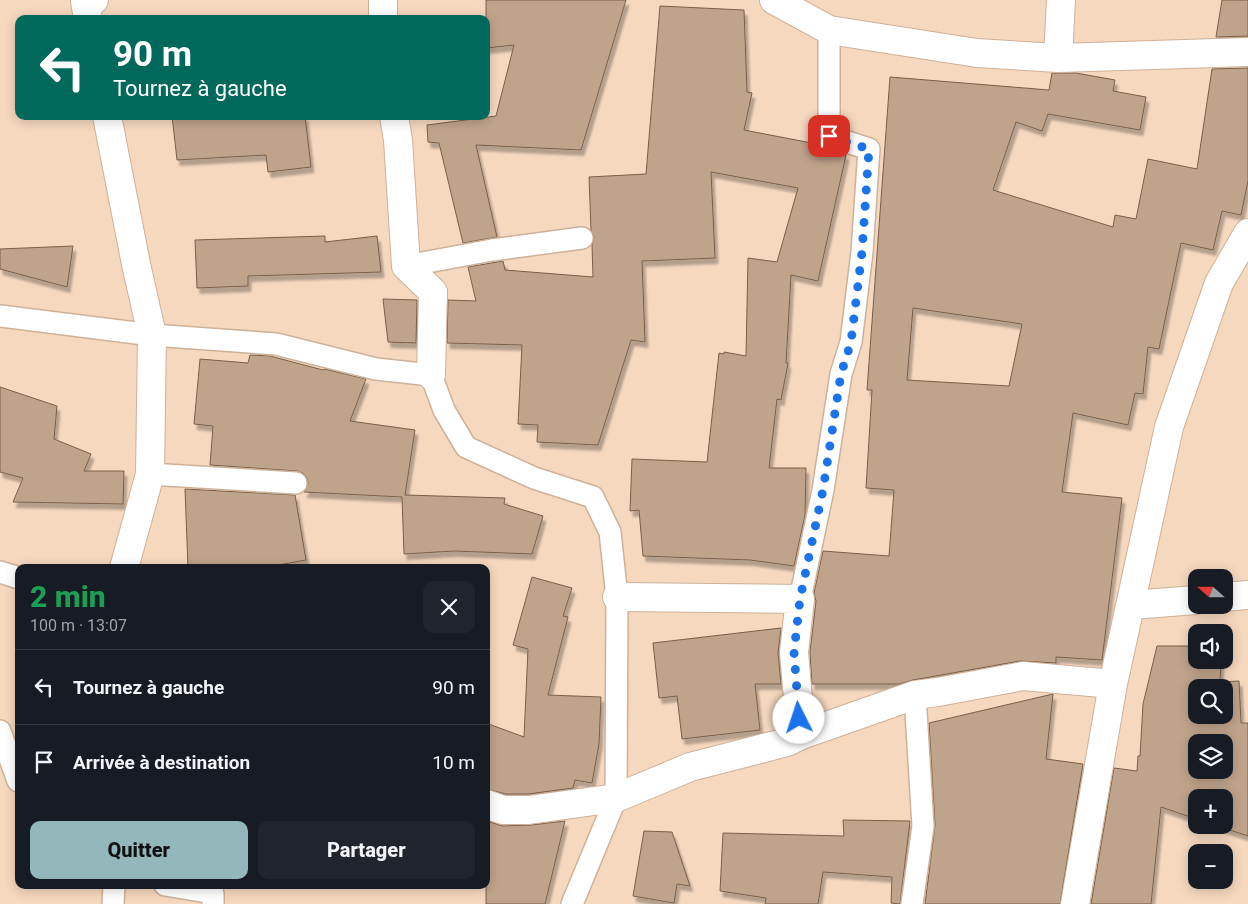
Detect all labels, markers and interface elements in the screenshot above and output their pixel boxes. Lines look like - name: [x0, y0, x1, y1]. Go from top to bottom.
- text: 90 m: [113, 34, 192, 75]
- icon: left: [30, 35, 95, 100]
- text: Tournez à gauche: [113, 76, 287, 101]
- pin: [808, 115, 850, 157]
- icon: arrive: [815, 122, 843, 150]
- north arrow: [1188, 569, 1232, 614]
- map controls: [1188, 569, 1233, 889]
- text: 2 min: [30, 579, 106, 614]
- button: close: [423, 581, 475, 633]
- text: 100 m · 13:07: [30, 616, 127, 635]
- button: sound: [1188, 624, 1233, 669]
- icon: left: [30, 673, 58, 701]
- text: Tournez à gauche: [73, 676, 224, 699]
- text: 90 m: [432, 676, 475, 699]
- button: search: [1188, 679, 1233, 724]
- position arrow: [772, 691, 824, 743]
- button: layers: [1188, 734, 1233, 779]
- icon: arrive: [30, 748, 58, 776]
- text: Arrivée à destination: [73, 751, 250, 774]
- text: 10 m: [432, 751, 475, 774]
- button: +: [1188, 789, 1233, 834]
- button: Quitter: [30, 821, 248, 879]
- button: Partager: [258, 821, 475, 879]
- button: −: [1188, 844, 1233, 889]

